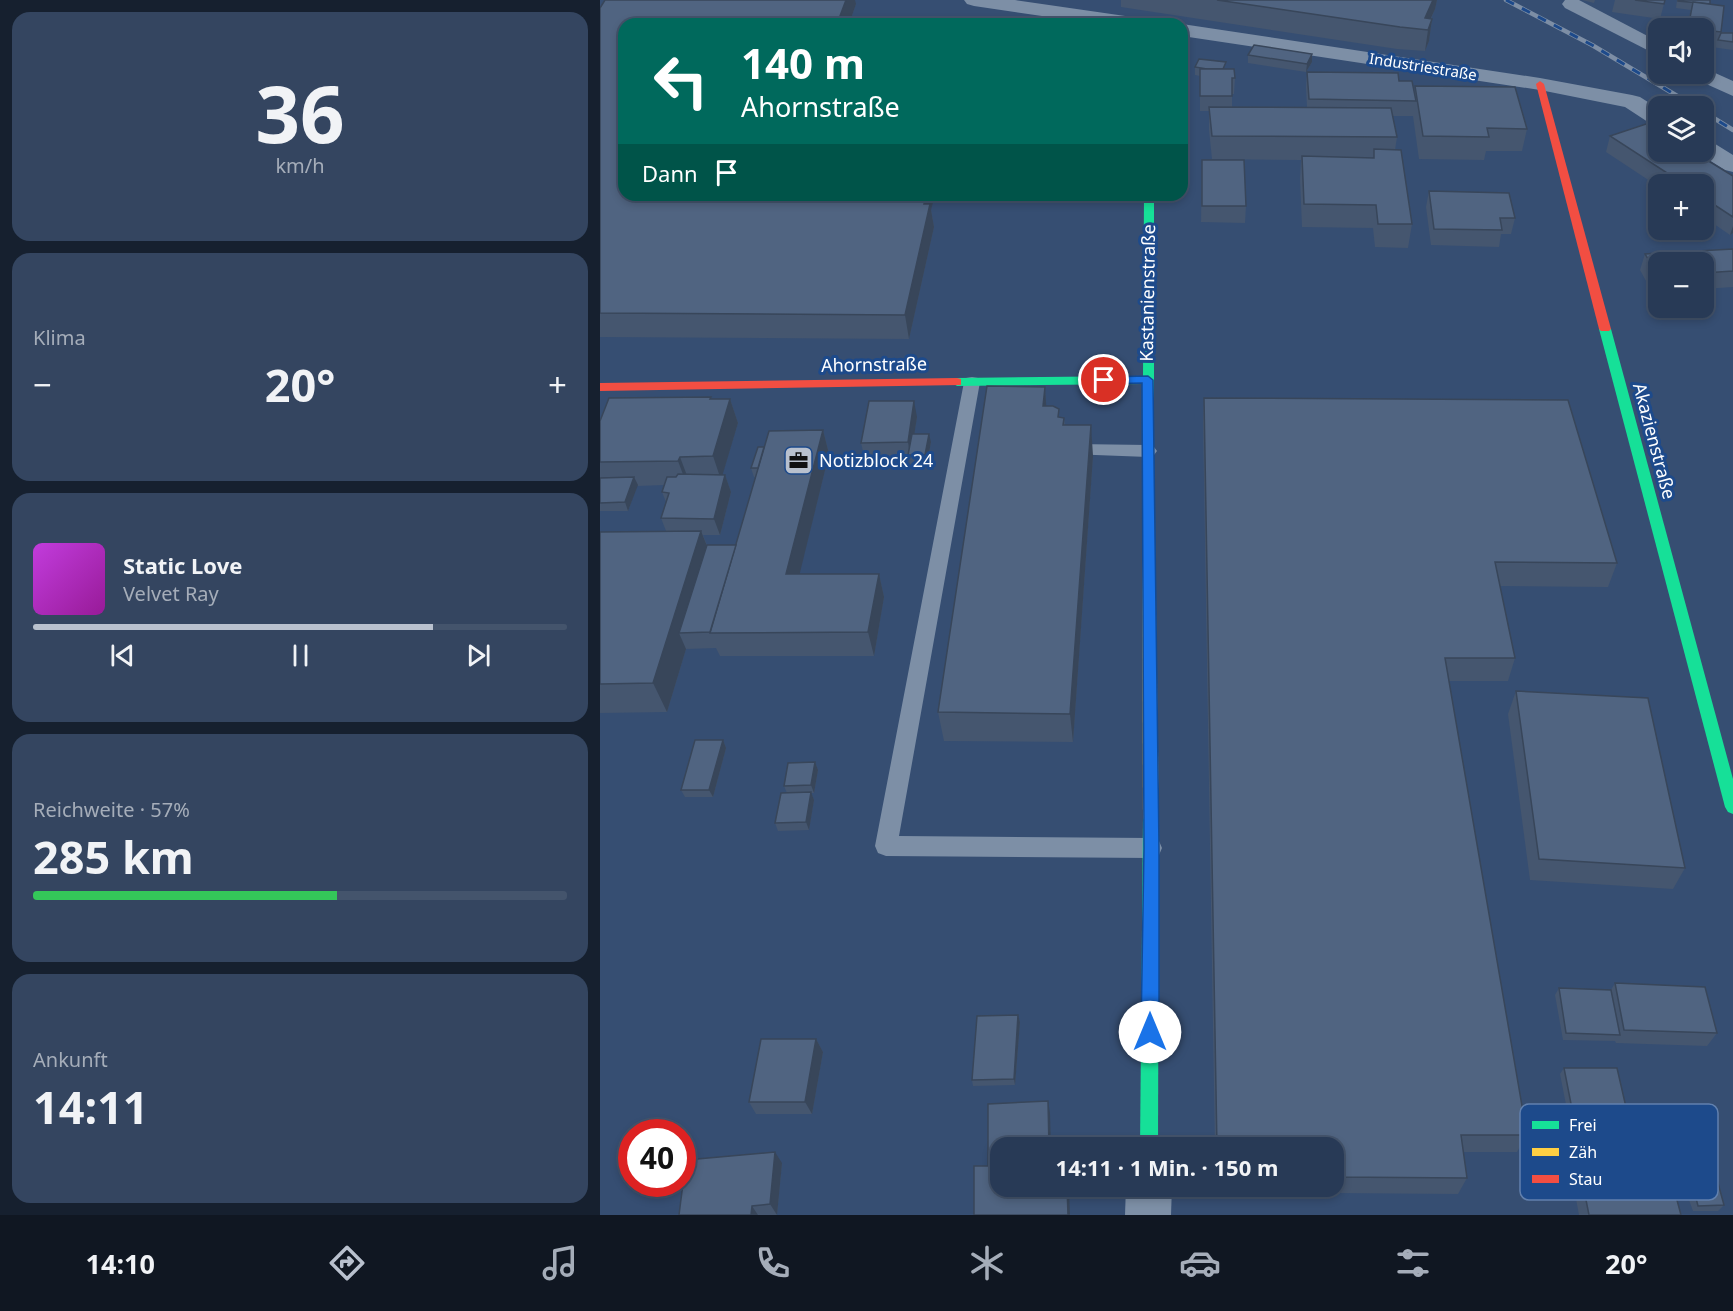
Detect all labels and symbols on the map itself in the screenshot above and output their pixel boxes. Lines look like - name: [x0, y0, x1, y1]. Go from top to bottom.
- street label: Industriestraße: [1368, 48, 1478, 84]
- street label: Kastanienstraße: [1134, 224, 1160, 362]
- street label: Ahornstraße: [821, 351, 927, 377]
- pin: [1078, 354, 1129, 405]
- street label: Akazienstraße: [1628, 380, 1682, 502]
- office icon: Notizblock 24: [782, 445, 814, 477]
- place label: Notizblock 24: [819, 448, 933, 472]
- position arrow: [1118, 1000, 1182, 1064]
- legend: [1520, 1104, 1718, 1200]
- text: Frei: [1569, 1114, 1597, 1136]
- speed limit sign: 40: [618, 1119, 696, 1197]
- text: Zäh: [1569, 1141, 1597, 1163]
- text: Stau: [1569, 1168, 1602, 1190]

